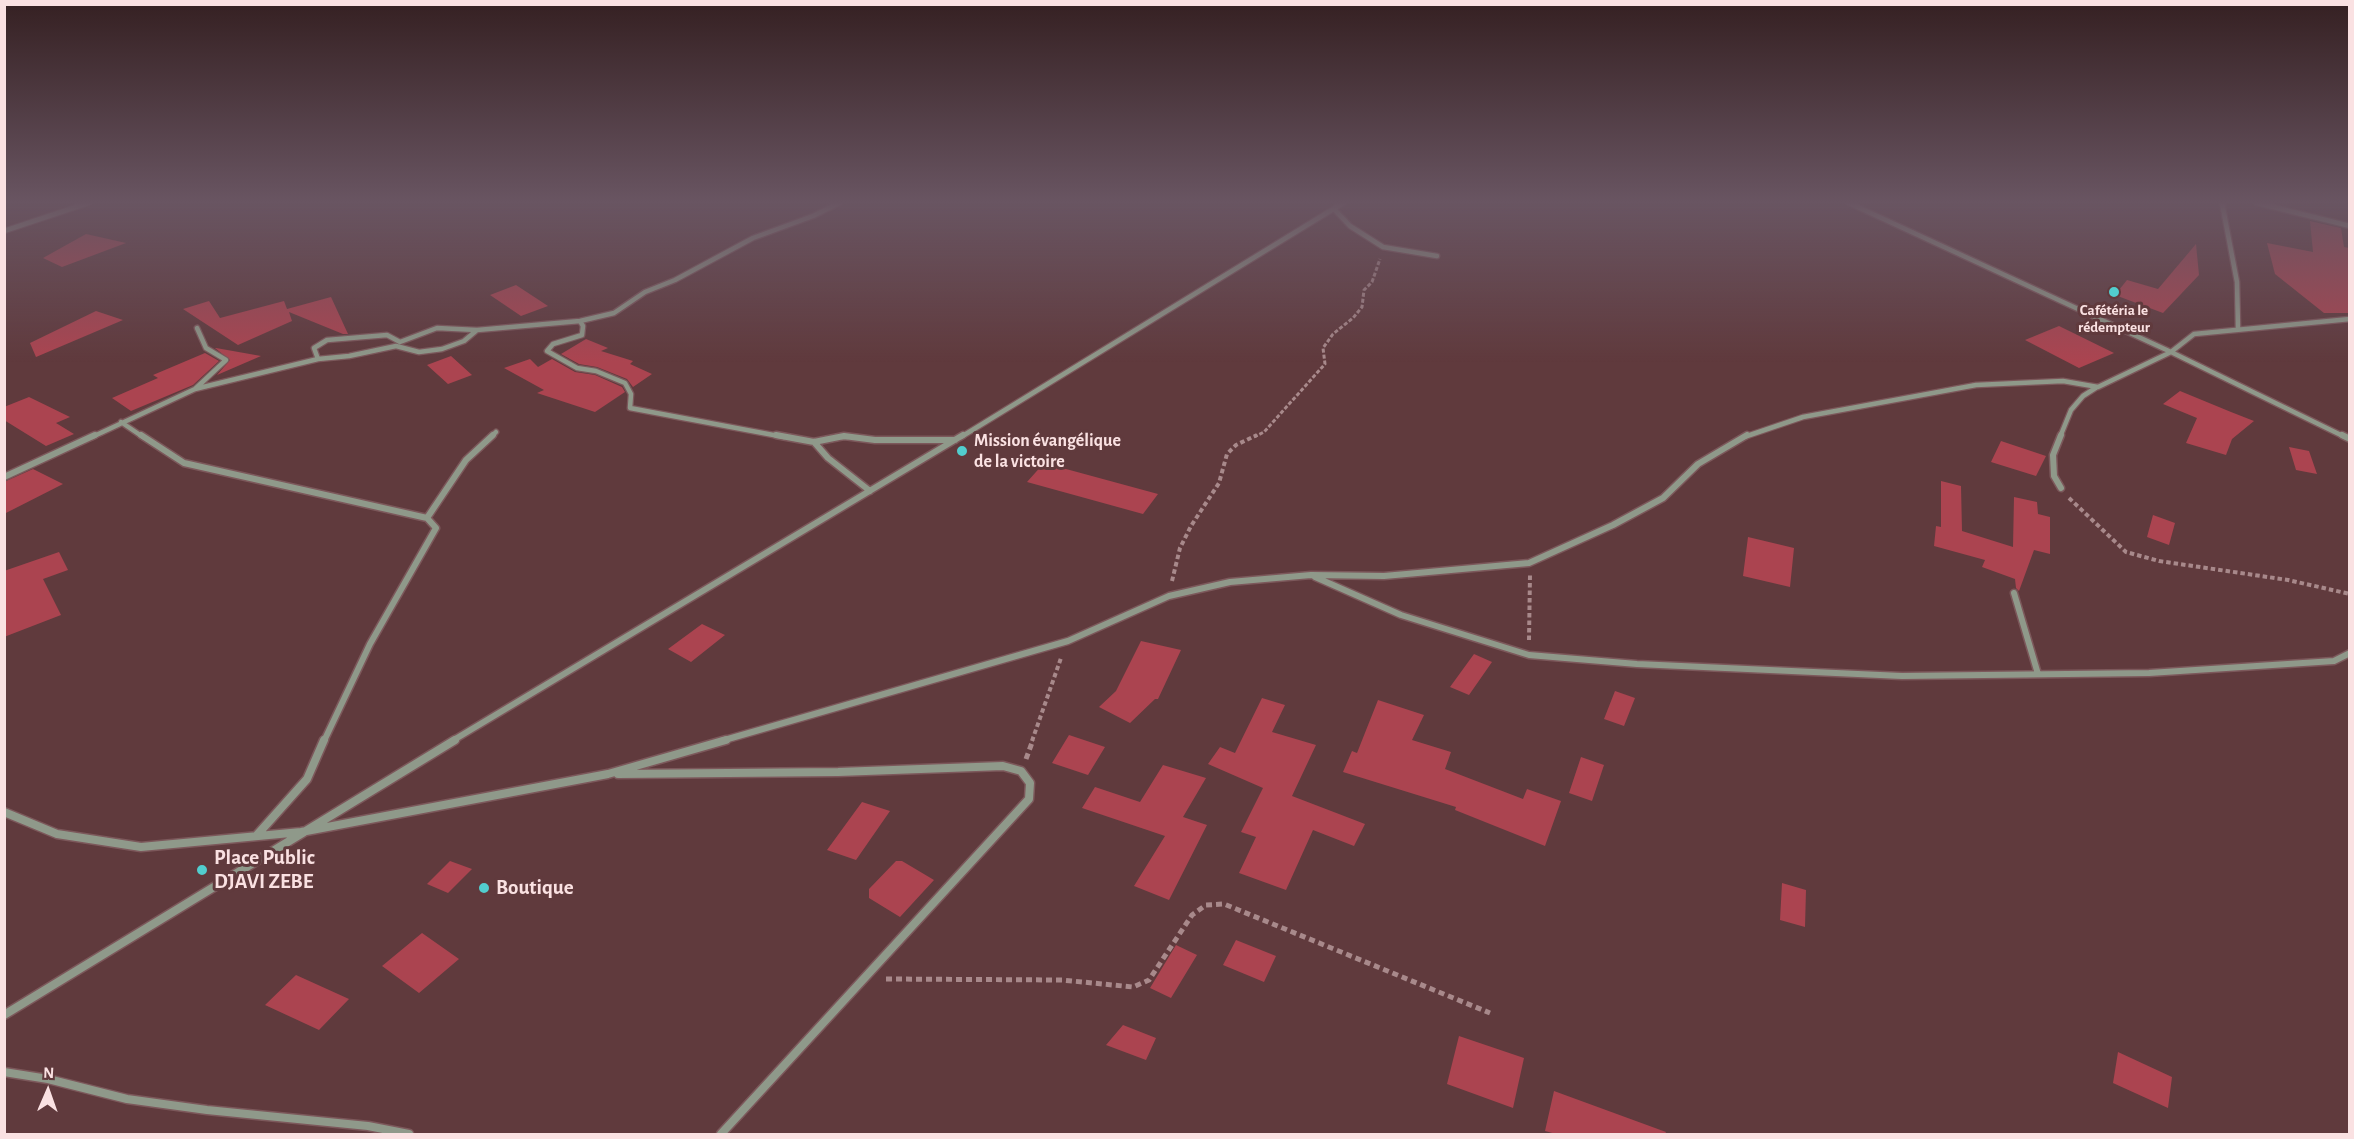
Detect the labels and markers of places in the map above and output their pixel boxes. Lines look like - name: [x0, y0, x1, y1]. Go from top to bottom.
- marker: Cafétéria le rédempteur: [2107, 285, 2121, 299]
- place label: Cafétéria le rédempteur: [2078, 301, 2150, 336]
- place label: Mission évangélique de la victoire: [974, 430, 1121, 472]
- marker: Mission évangélique de la victoire: [955, 444, 969, 458]
- place label: Place Public DJAVI ZEBE: [214, 845, 315, 895]
- marker: Place Public DJAVI ZEBE: [195, 863, 209, 877]
- place label: Boutique: [496, 875, 574, 901]
- marker: Boutique: [477, 881, 491, 895]

